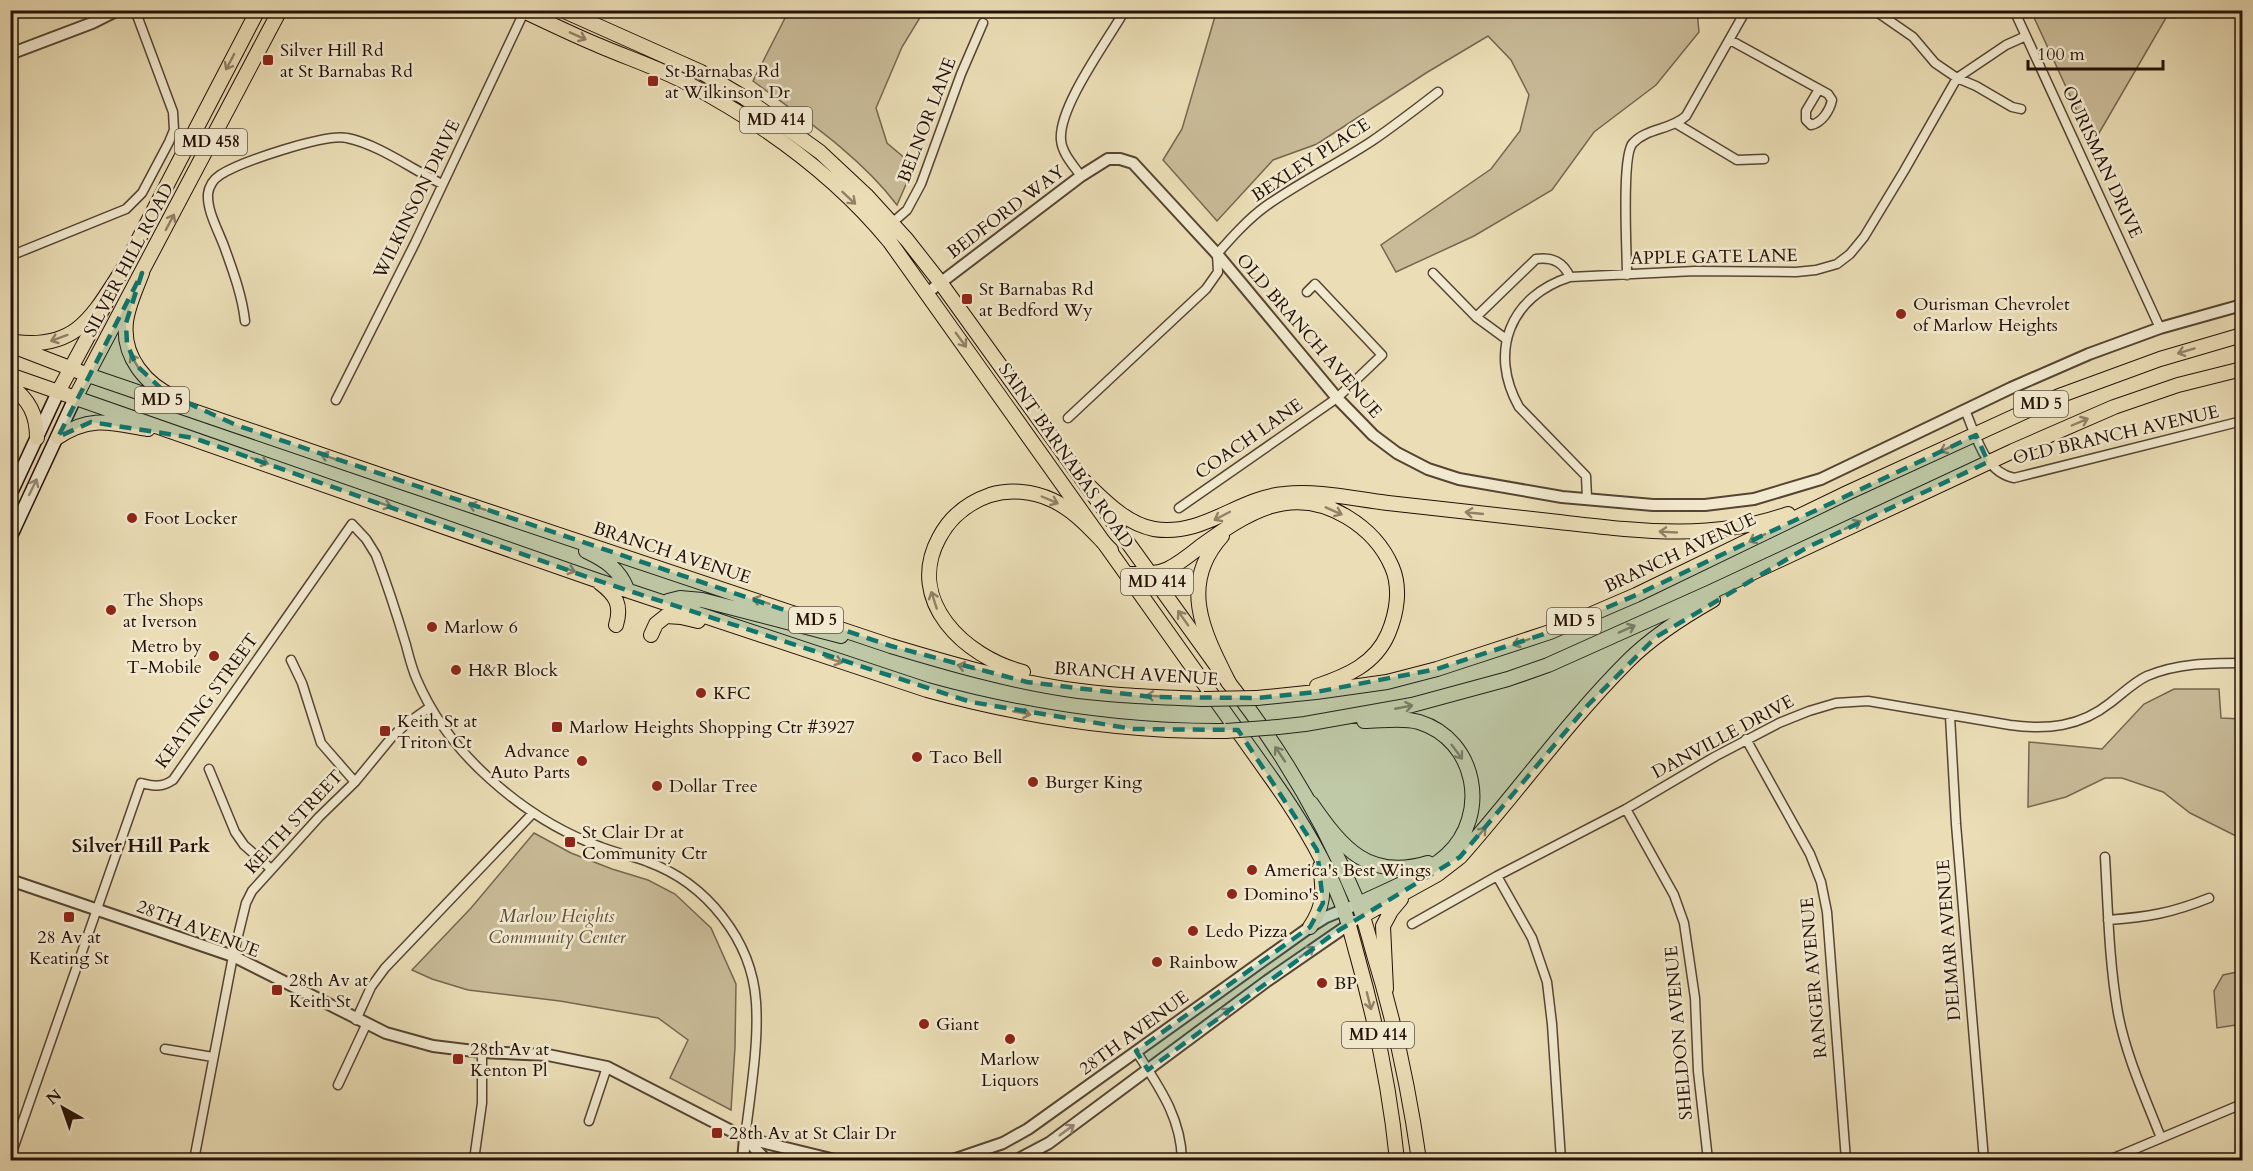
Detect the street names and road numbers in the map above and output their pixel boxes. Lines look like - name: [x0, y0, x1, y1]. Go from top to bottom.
- street label: BELNOR LANE: [892, 54, 962, 186]
- street label: OURISMAN DRIVE: [2056, 82, 2148, 242]
- road number: MD 414: [740, 107, 812, 133]
- street label: BEXLEY PLACE: [1247, 112, 1375, 208]
- street label: WILKINSON DRIVE: [367, 115, 466, 284]
- road number: MD 458: [175, 129, 247, 155]
- street label: BEDFORD WAY: [942, 159, 1071, 265]
- street label: SILVER HILL ROAD: [78, 179, 180, 341]
- street label: APPLE GATE LANE: [1630, 243, 1798, 271]
- street label: OLD BRANCH AVENUE: [1230, 248, 1388, 424]
- street label: SAINT BARNABAS ROAD: [992, 358, 1140, 554]
- road number: MD 5: [135, 387, 189, 413]
- road number: MD 5: [2014, 391, 2068, 417]
- street label: COACH LANE: [1190, 393, 1308, 485]
- street label: OLD BRANCH AVENUE: [2011, 399, 2221, 471]
- street label: BRANCH AVENUE: [1600, 507, 1760, 599]
- street label: BRANCH AVENUE: [590, 516, 754, 590]
- road number: MD 414: [1121, 569, 1193, 595]
- road number: MD 5: [789, 607, 843, 633]
- road number: MD 5: [1547, 608, 1601, 634]
- street label: KEATING STREET: [150, 628, 264, 774]
- street label: BRANCH AVENUE: [1053, 656, 1219, 692]
- street label: DANVILLE DRIVE: [1648, 689, 1798, 785]
- street label: KEITH STREET: [239, 765, 349, 879]
- street label: DELMAR AVENUE: [1931, 858, 1967, 1022]
- street label: 28TH AVENUE: [133, 894, 263, 964]
- street label: RANGER AVENUE: [1795, 896, 1833, 1060]
- street label: SHELDON AVENUE: [1659, 945, 1699, 1121]
- street label: 28TH AVENUE: [1074, 985, 1194, 1081]
- road number: MD 414: [1342, 1022, 1414, 1048]

